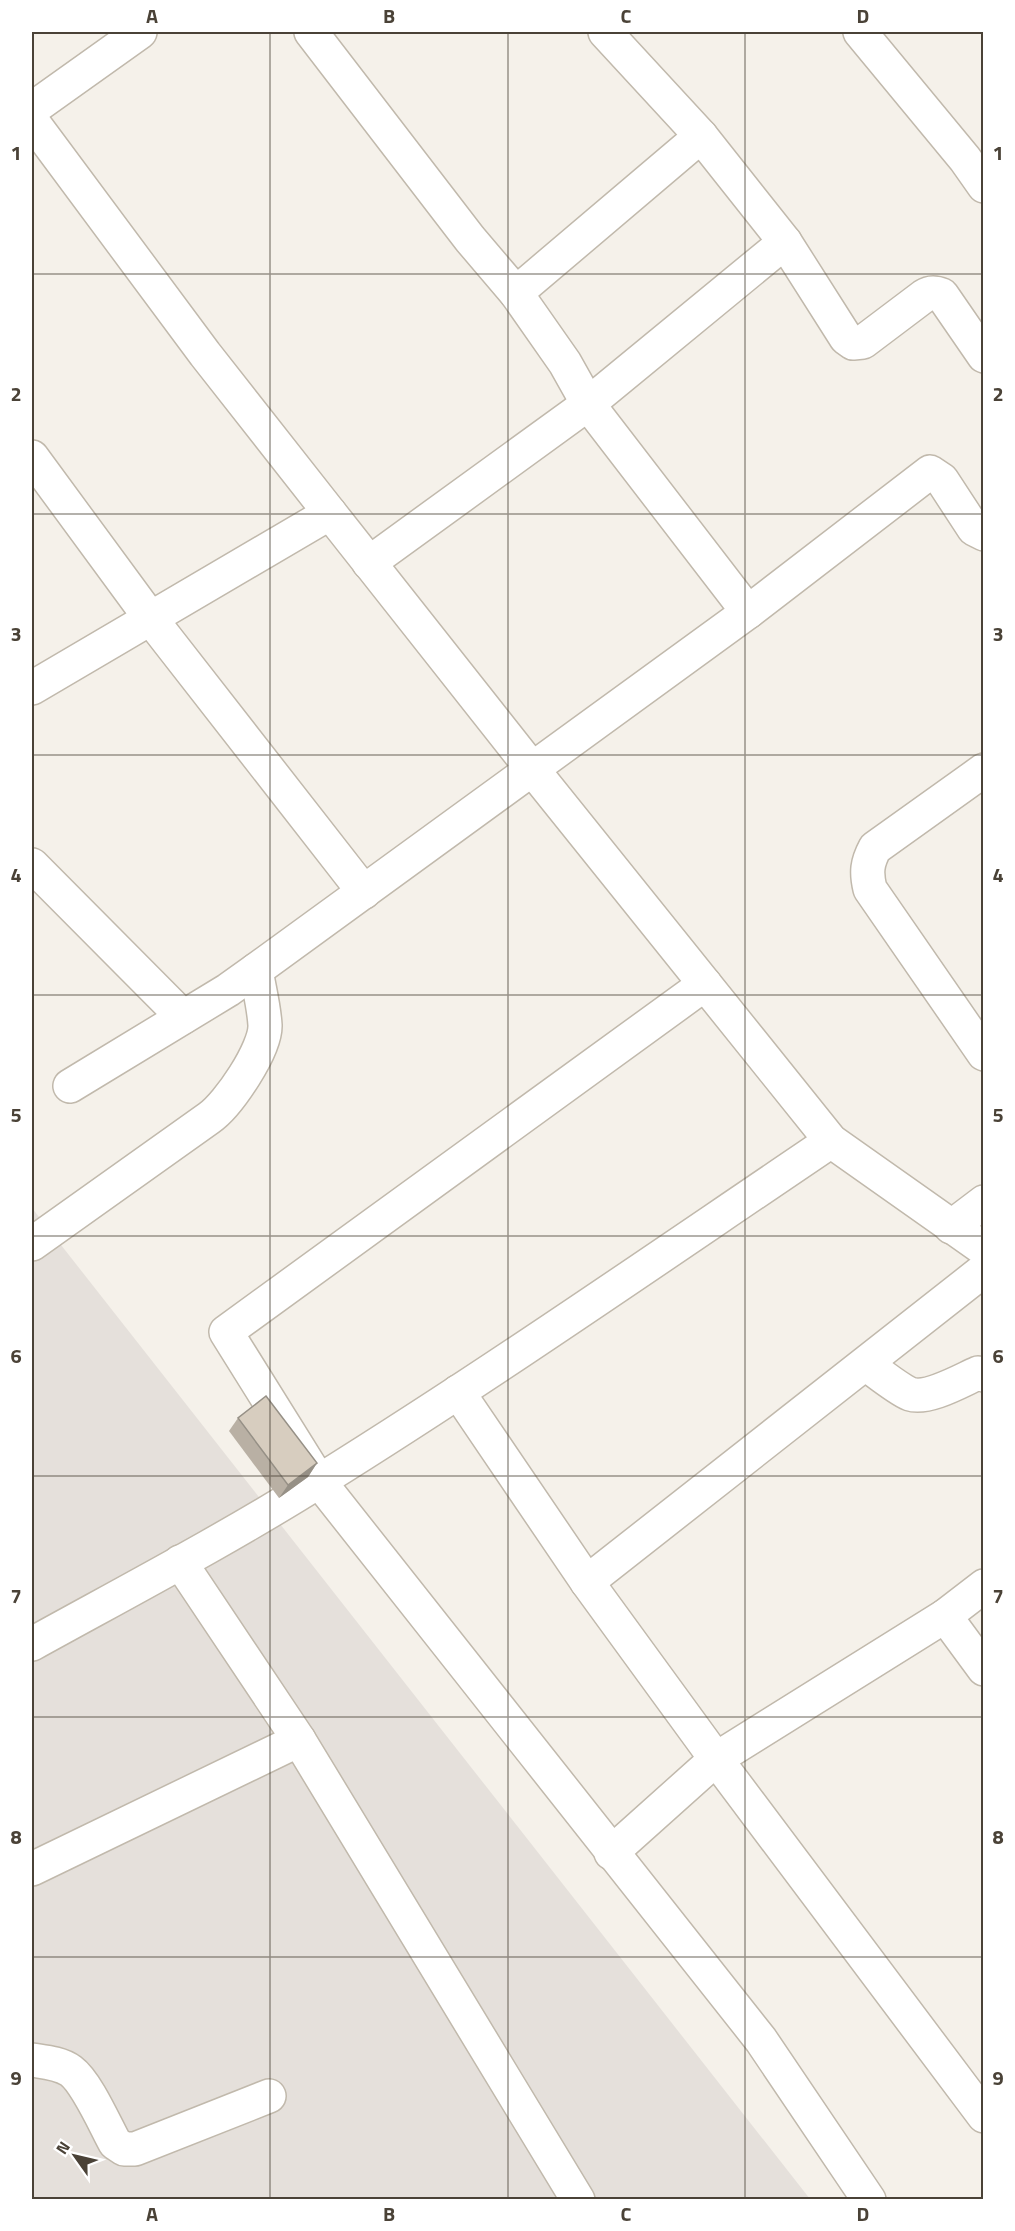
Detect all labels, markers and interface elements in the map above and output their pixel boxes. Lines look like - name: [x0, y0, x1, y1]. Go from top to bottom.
- text: A: [146, 0, 158, 31]
- text: B: [383, 0, 395, 31]
- text: C: [621, 0, 632, 31]
- text: D: [857, 0, 869, 31]
- text: 1: [10, 137, 22, 168]
- text: 1: [992, 137, 1004, 168]
- text: 2: [10, 378, 22, 409]
- text: 2: [992, 378, 1004, 409]
- text: 3: [10, 618, 22, 649]
- text: 3: [992, 618, 1004, 649]
- text: 4: [10, 859, 22, 890]
- text: 4: [992, 859, 1004, 890]
- text: 5: [10, 1099, 22, 1130]
- text: 5: [992, 1099, 1004, 1130]
- text: 6: [10, 1340, 22, 1371]
- text: 6: [992, 1340, 1004, 1371]
- text: 7: [10, 1580, 22, 1611]
- text: 7: [992, 1580, 1004, 1611]
- text: 8: [10, 1821, 22, 1852]
- text: 8: [992, 1821, 1004, 1852]
- text: 9: [10, 2062, 22, 2093]
- text: 9: [992, 2062, 1004, 2093]
- north arrow: [45, 2126, 105, 2186]
- text: N: [50, 2136, 76, 2159]
- text: A: [146, 2198, 158, 2229]
- text: B: [383, 2198, 395, 2229]
- text: C: [621, 2198, 632, 2229]
- text: D: [857, 2198, 869, 2229]

